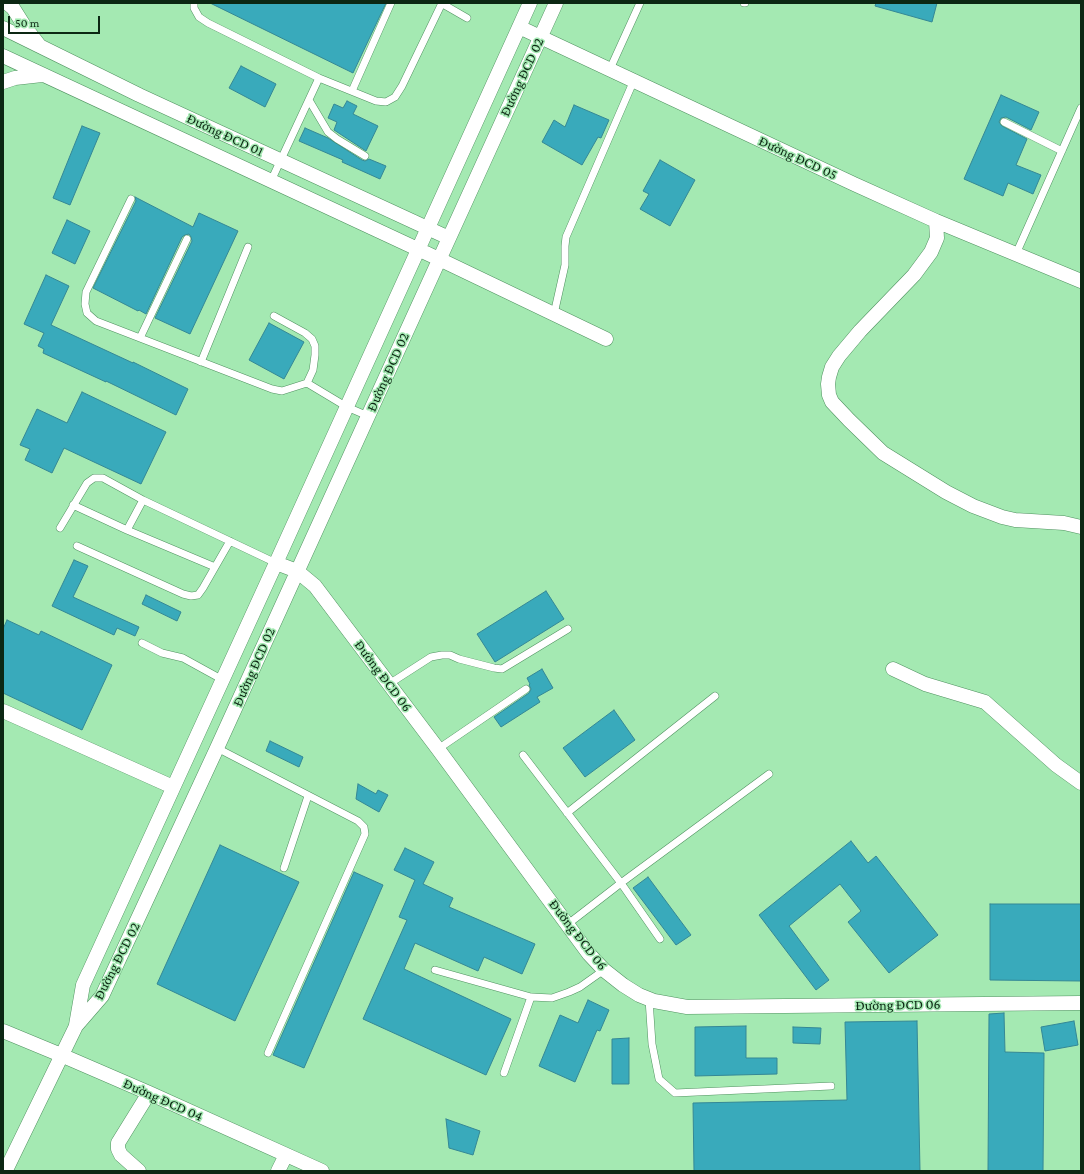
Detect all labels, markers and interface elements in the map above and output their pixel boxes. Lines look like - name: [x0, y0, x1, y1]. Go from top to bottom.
- scale bar: [10, 8, 102, 34]
- text: 50 m: [15, 16, 39, 30]
- street label: Đường ĐCD 02: [497, 35, 547, 119]
- street label: Đường ĐCD 01: [184, 110, 266, 160]
- street label: Đường ĐCD 05: [756, 132, 840, 184]
- street label: Đường ĐCD 02: [363, 330, 413, 414]
- street label: Đường ĐCD 02: [229, 625, 279, 709]
- street label: Đường ĐCD 06: [351, 637, 415, 715]
- street label: Đường ĐCD 06: [545, 896, 611, 974]
- street label: Đường ĐCD 02: [90, 920, 144, 1002]
- street label: Đường ĐCD 06: [855, 996, 941, 1014]
- street label: Đường ĐCD 04: [121, 1075, 205, 1125]

